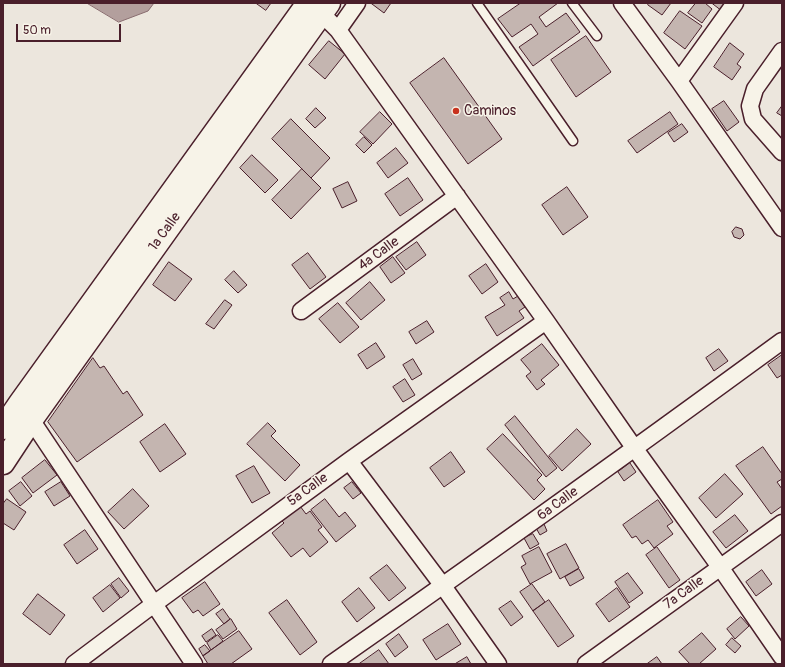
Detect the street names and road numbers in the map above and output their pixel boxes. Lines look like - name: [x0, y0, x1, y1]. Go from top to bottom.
- street label: 1a Calle: [145, 209, 185, 255]
- street label: 4a Calle: [355, 234, 403, 274]
- street label: 5a Calle: [285, 470, 331, 510]
- street label: 6a Calle: [534, 484, 582, 524]
- street label: 7a Calle: [661, 573, 707, 613]

